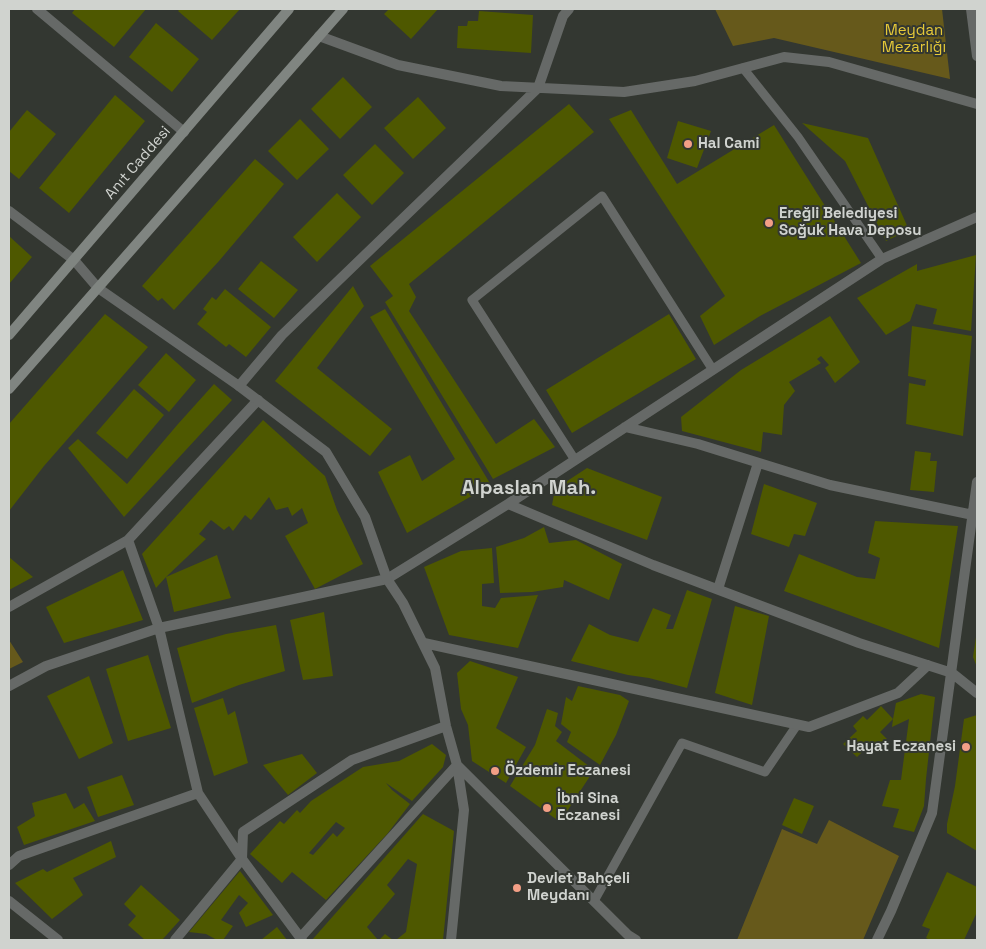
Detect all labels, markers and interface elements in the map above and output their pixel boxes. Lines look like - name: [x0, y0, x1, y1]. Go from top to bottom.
- park label: Meydan Mezarlığı: [882, 22, 946, 57]
- street label: Anıt Caddesi: [101, 123, 175, 203]
- place label: Hal Cami: [698, 135, 759, 153]
- marker: Hal Cami: [682, 138, 694, 150]
- place label: Ereğli Belediyesi Soğuk Hava Deposu: [779, 205, 921, 240]
- marker: Ereğli Belediyesi Soğuk Hava Deposu: [763, 217, 775, 229]
- district label: Alpaslan Mah.: [462, 477, 596, 501]
- place label: Hayat Eczanesi: [847, 738, 956, 756]
- marker: Hayat Eczanesi: [960, 741, 972, 753]
- place label: Özdemir Eczanesi: [505, 762, 631, 780]
- marker: Özdemir Eczanesi: [489, 765, 501, 777]
- place label: İbni Sina Eczanesi: [557, 790, 620, 825]
- marker: İbni Sina Eczanesi: [541, 802, 553, 814]
- place label: Devlet Bahçeli Meydanı: [527, 870, 630, 905]
- marker: Devlet Bahçeli Meydanı: [511, 882, 523, 894]

